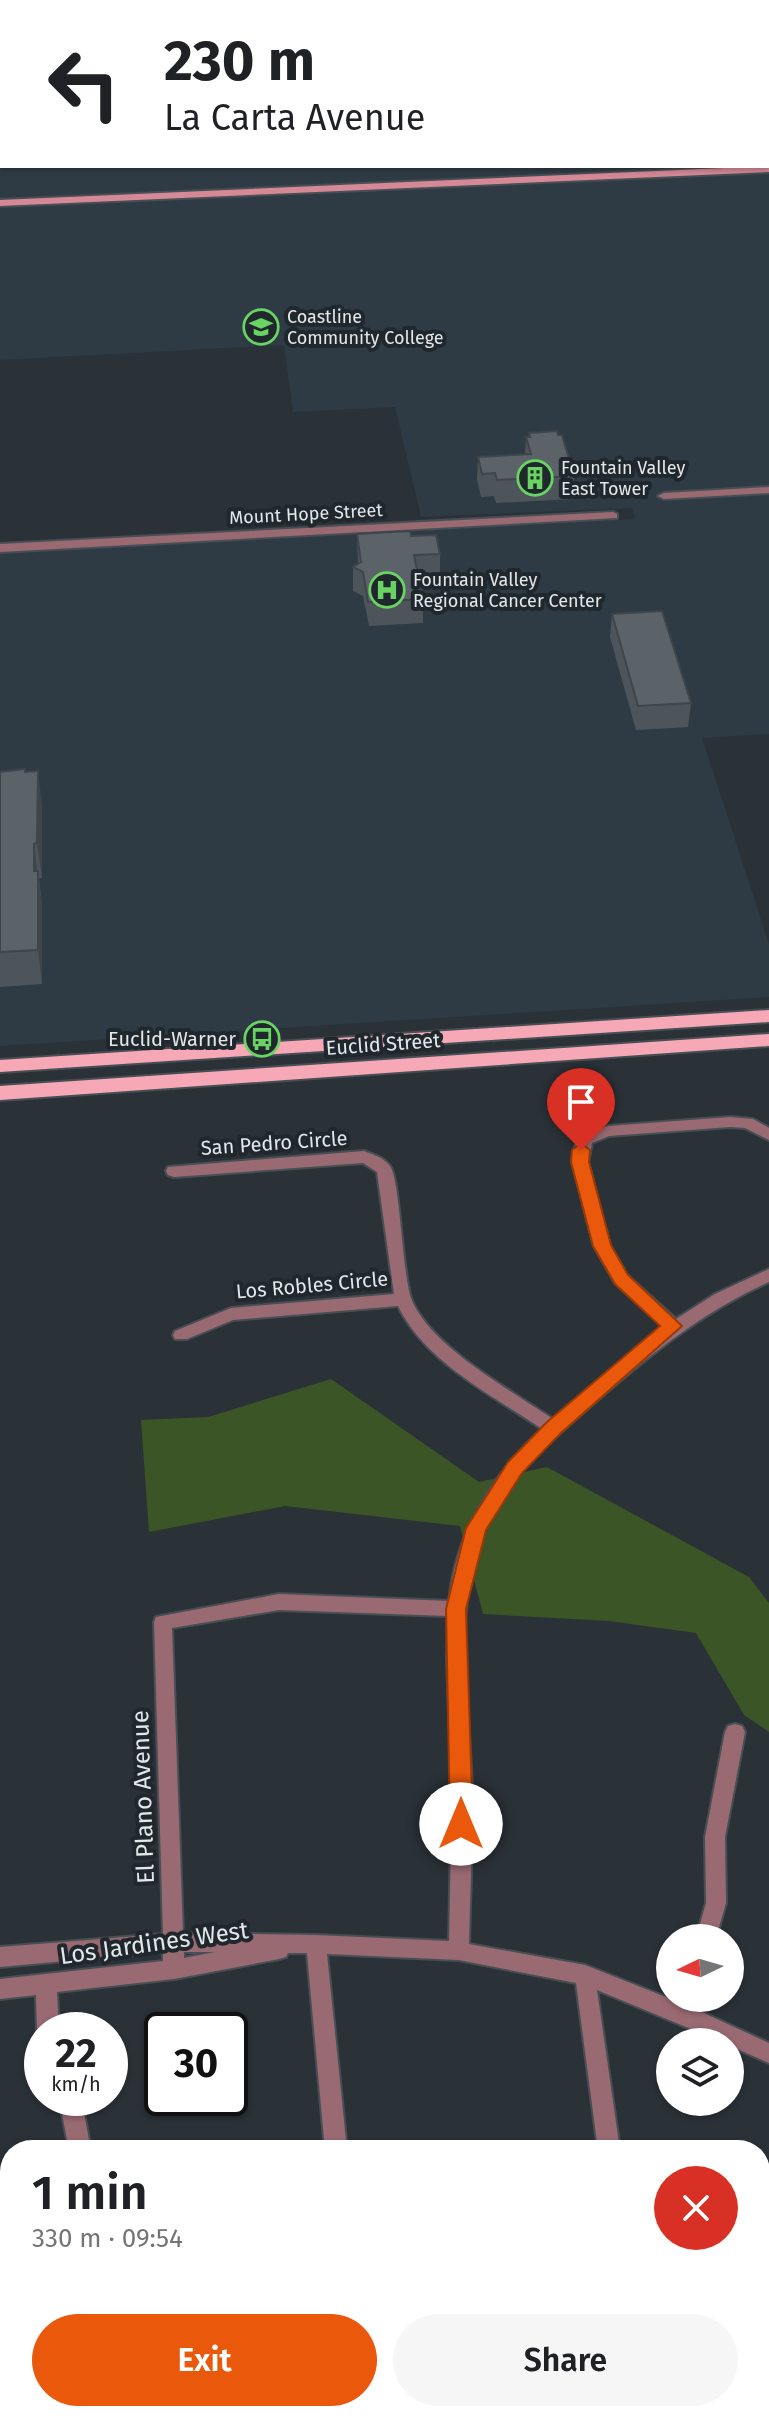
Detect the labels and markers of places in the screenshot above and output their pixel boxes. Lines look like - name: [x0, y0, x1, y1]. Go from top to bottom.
- place label: Coastline Community College: [287, 306, 444, 349]
- school or university icon: Coastline Community College: [242, 308, 280, 346]
- place label: Fountain Valley East Tower: [561, 457, 685, 500]
- building icon: Fountain Valley East Tower: [516, 459, 554, 497]
- place label: Fountain Valley Regional Cancer Center: [413, 569, 602, 612]
- hospital icon: Fountain Valley Regional Cancer Center: [368, 571, 406, 609]
- bus stop icon: Euclid-Warner: [243, 1020, 281, 1058]
- place label: Euclid-Warner: [108, 1027, 236, 1051]
- pin: [547, 1068, 615, 1150]

